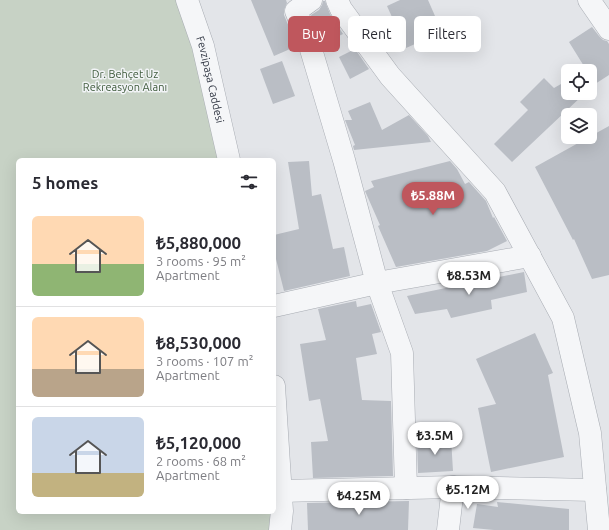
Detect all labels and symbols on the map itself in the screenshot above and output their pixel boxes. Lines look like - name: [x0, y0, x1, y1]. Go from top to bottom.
- street label: Fevzipaşa Caddesi: [194, 34, 226, 124]
- park label: Dr. Behçet Uz Rekreasyon Alanı: [83, 68, 167, 93]
- pin: ₺5.88M: [400, 182, 466, 216]
- pin: ₺8.53M: [436, 262, 502, 296]
- pin: ₺3.5M: [407, 422, 463, 456]
- pin: ₺5.12M: [435, 476, 501, 510]
- pin: ₺4.25M: [326, 482, 392, 516]

